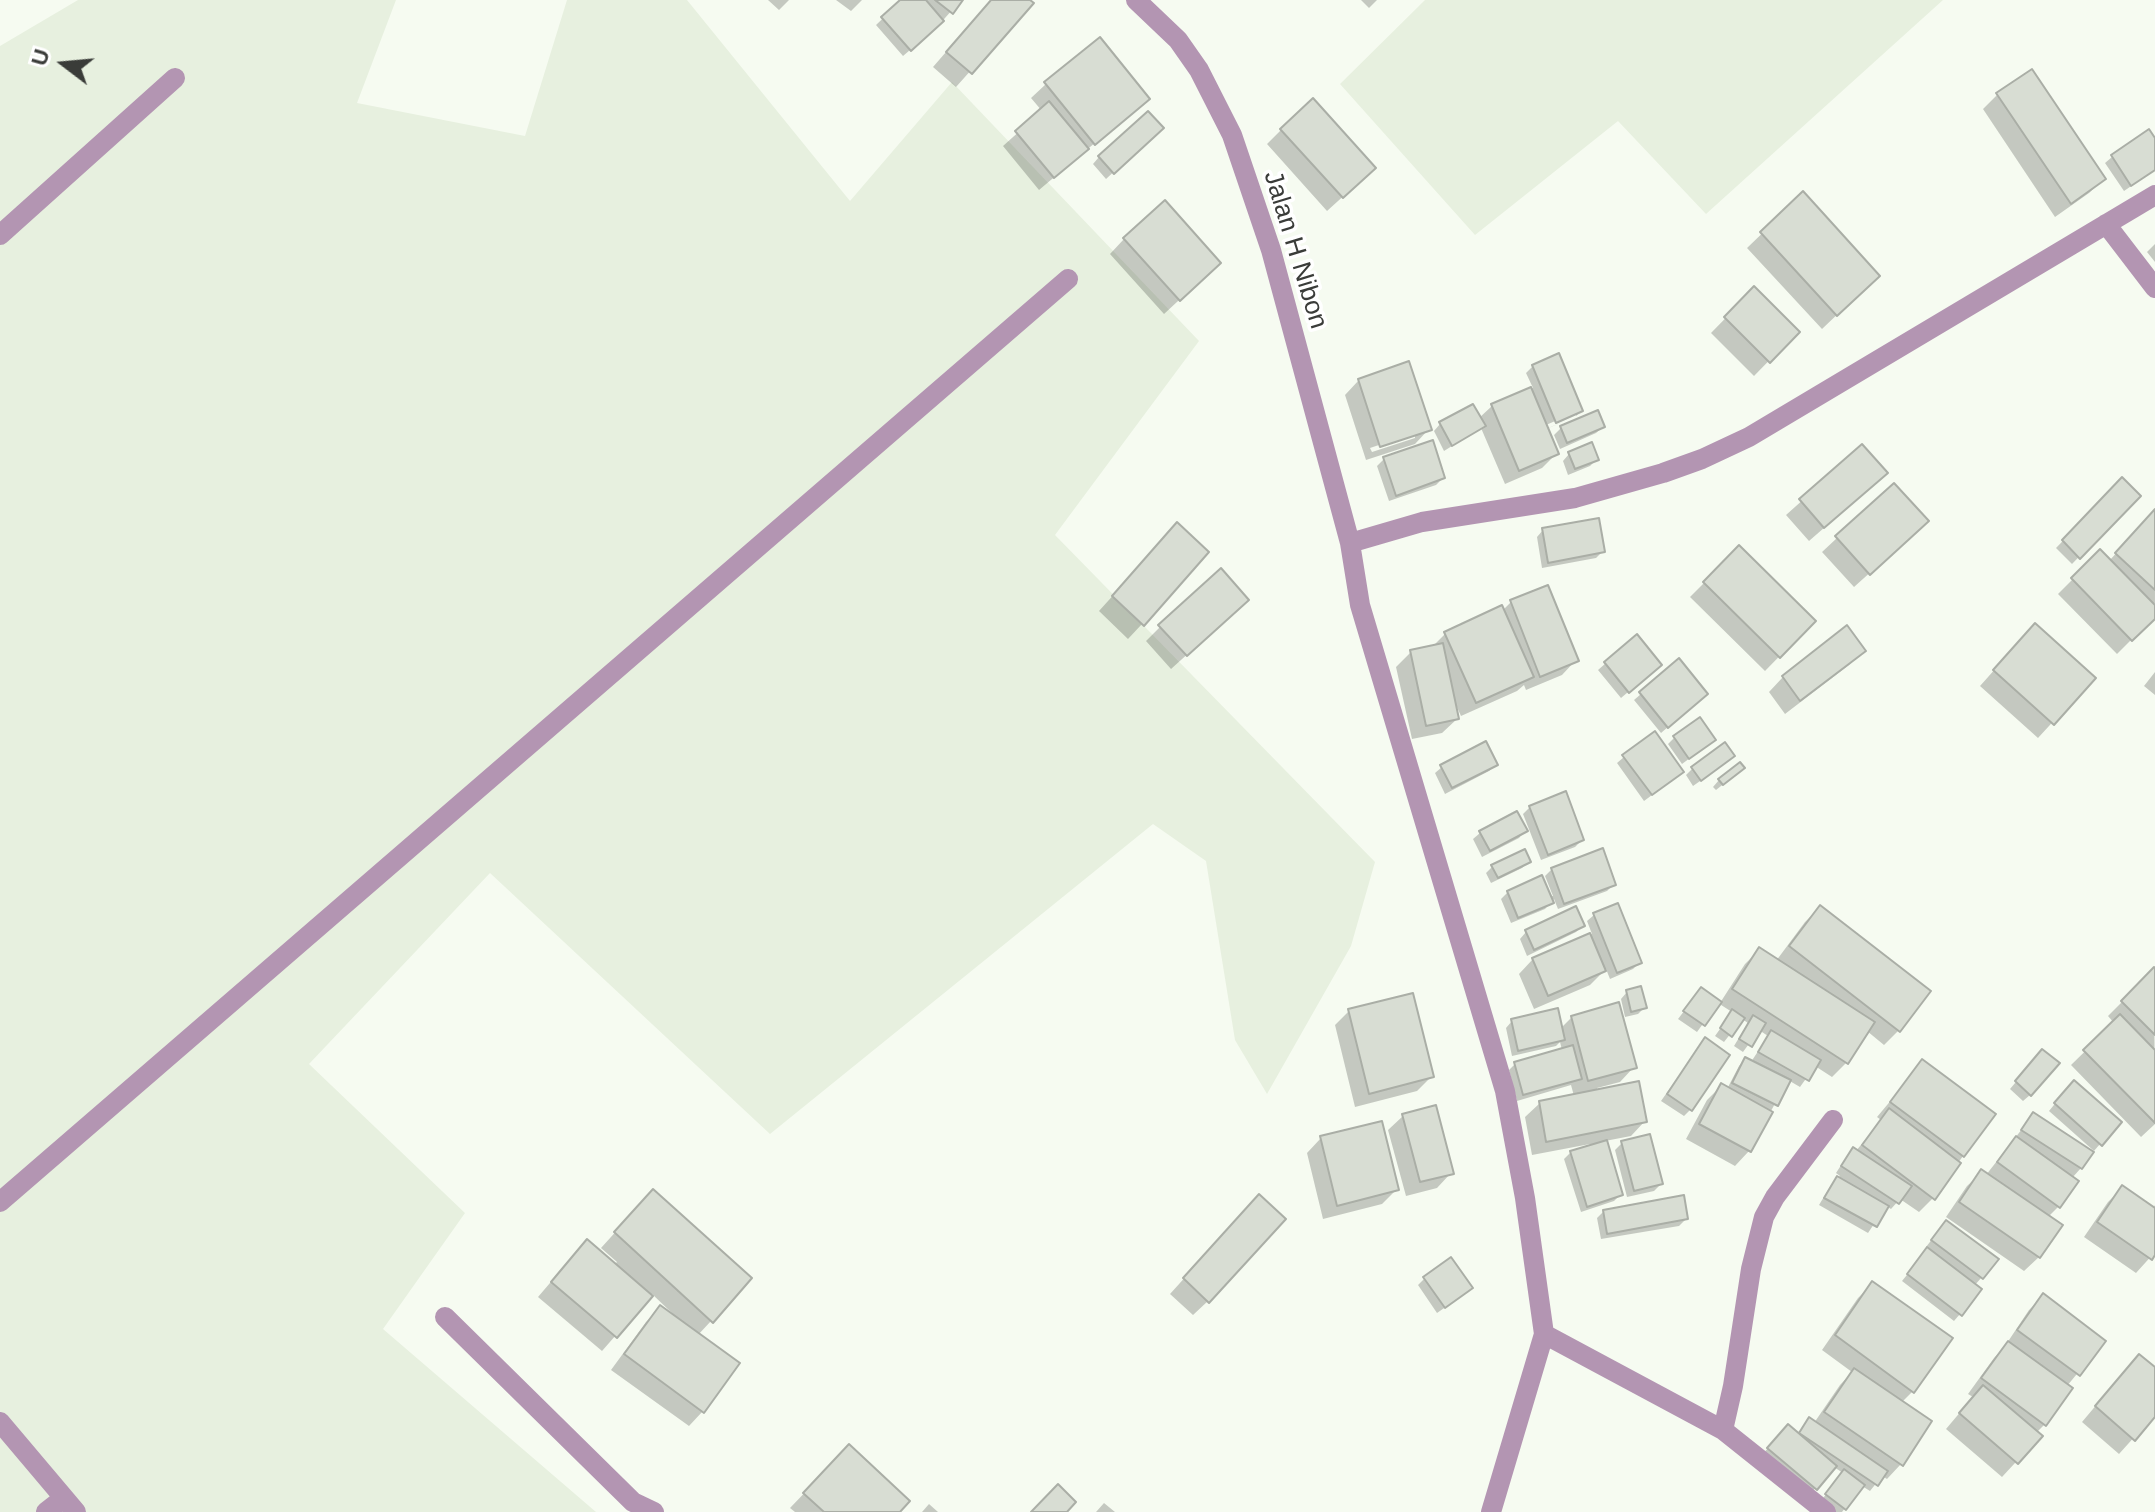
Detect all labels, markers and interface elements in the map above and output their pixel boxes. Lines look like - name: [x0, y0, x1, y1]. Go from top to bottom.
- north arrow: [24, 24, 104, 104]
- text: U: [26, 46, 55, 68]
- street label: Jalan H Nibon: [1256, 167, 1334, 333]

